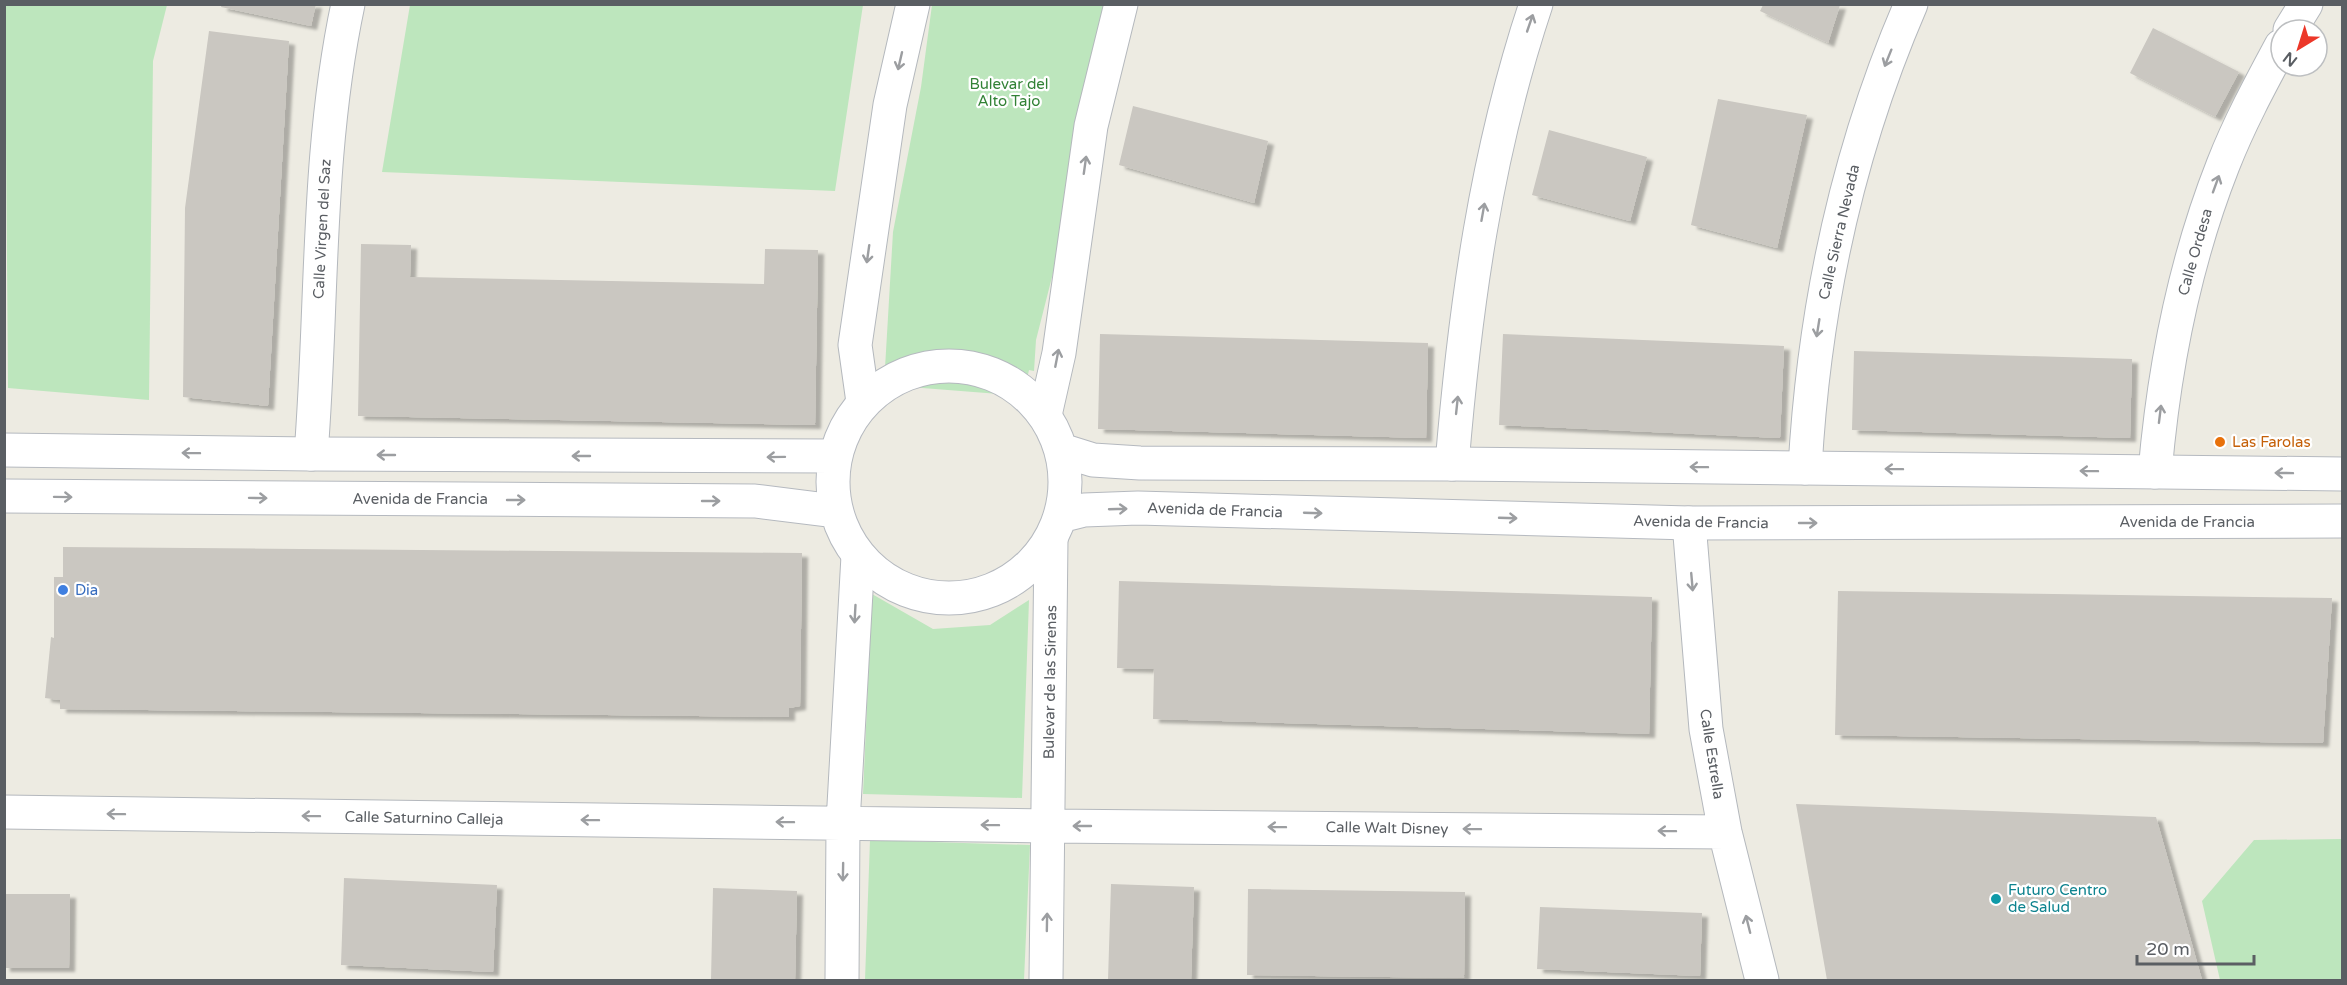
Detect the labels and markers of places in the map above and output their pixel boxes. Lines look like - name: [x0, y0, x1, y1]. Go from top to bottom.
- place label: Las Farolas: [2232, 433, 2311, 451]
- marker: Las Farolas: [2213, 435, 2227, 449]
- place label: Dia: [75, 581, 98, 599]
- marker: Dia: [56, 583, 70, 597]
- place label: Futuro Centro de Salud: [2008, 881, 2107, 916]
- marker: Futuro Centro de Salud: [1989, 892, 2003, 906]

